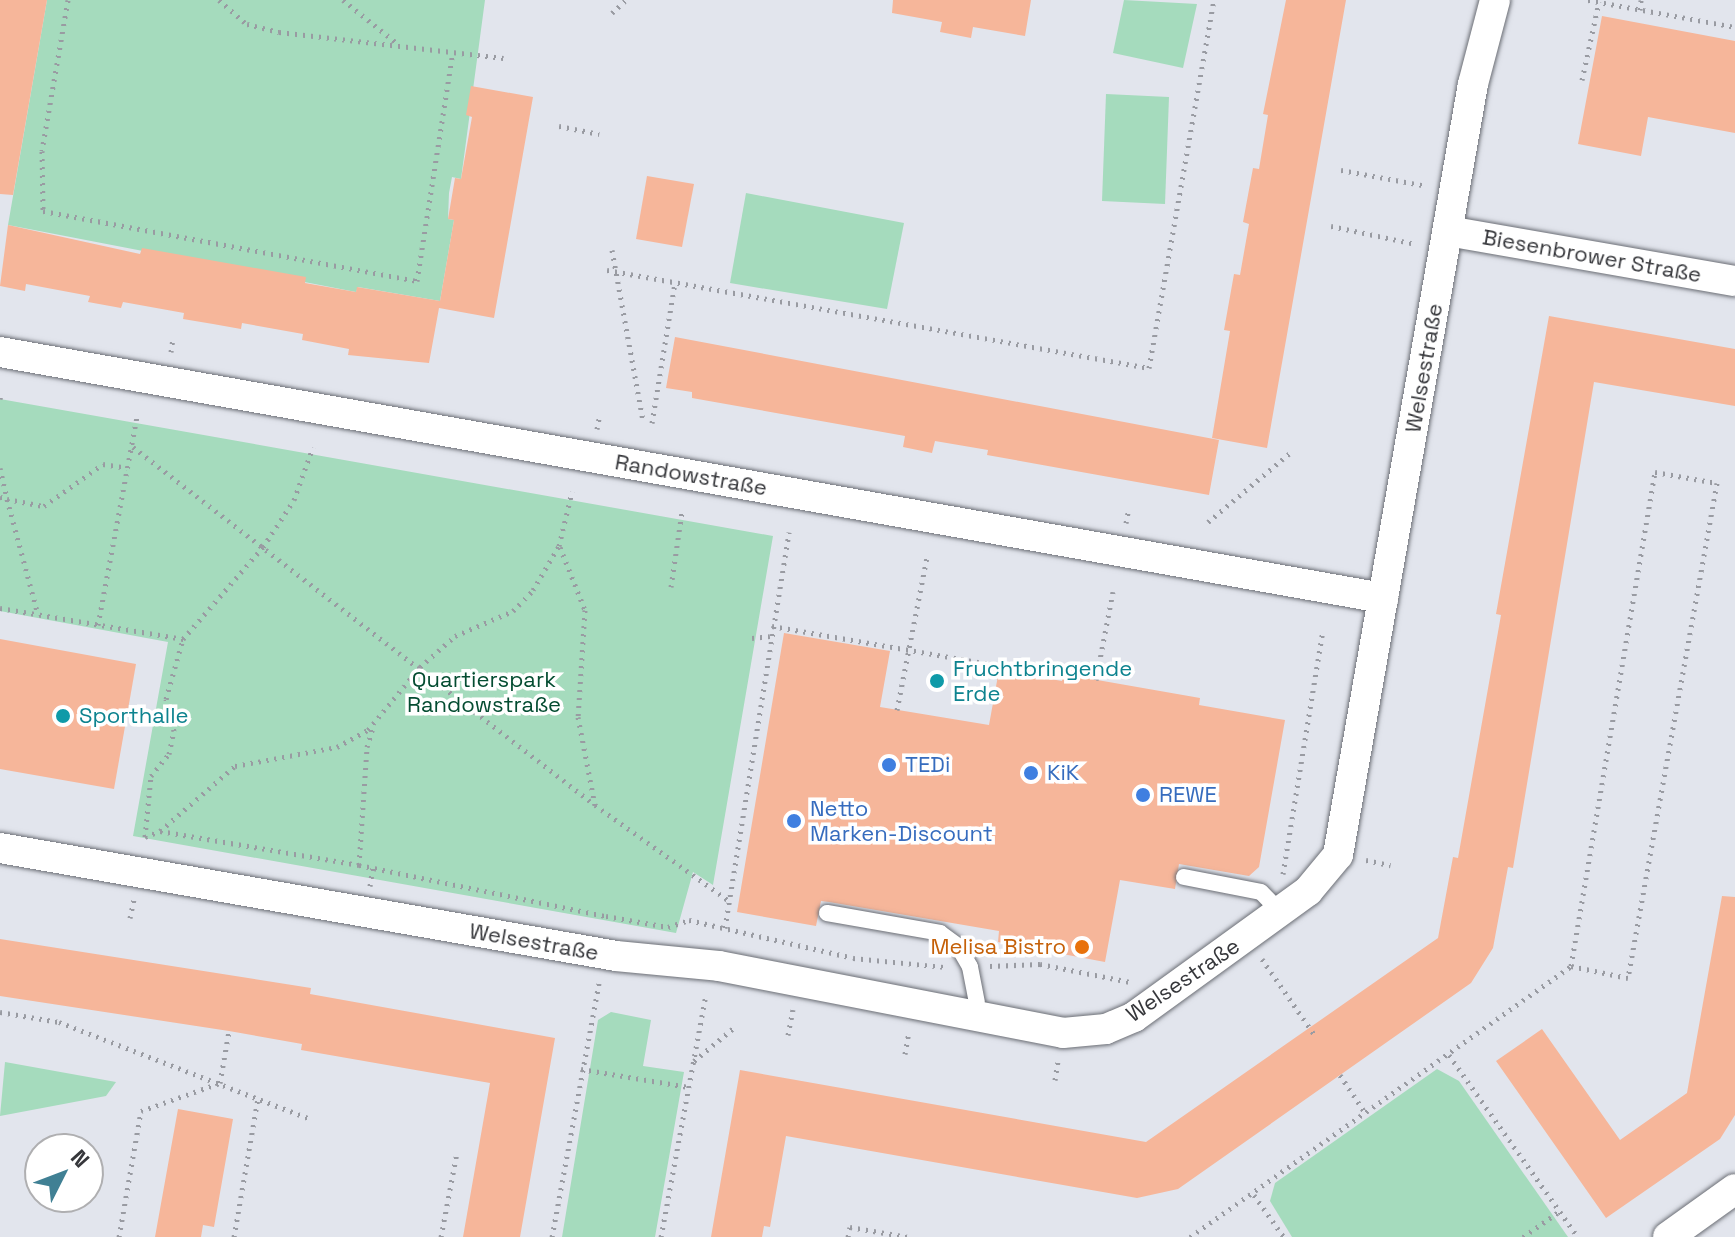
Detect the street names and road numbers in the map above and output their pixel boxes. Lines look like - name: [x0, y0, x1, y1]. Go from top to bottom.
- street label: Biesenbrower Straße: [1480, 224, 1704, 288]
- street label: Welsestraße: [1400, 301, 1448, 435]
- street label: Randowstraße: [613, 449, 769, 501]
- street label: Welsestraße: [467, 918, 601, 966]
- street label: Welsestraße: [1121, 932, 1245, 1028]

